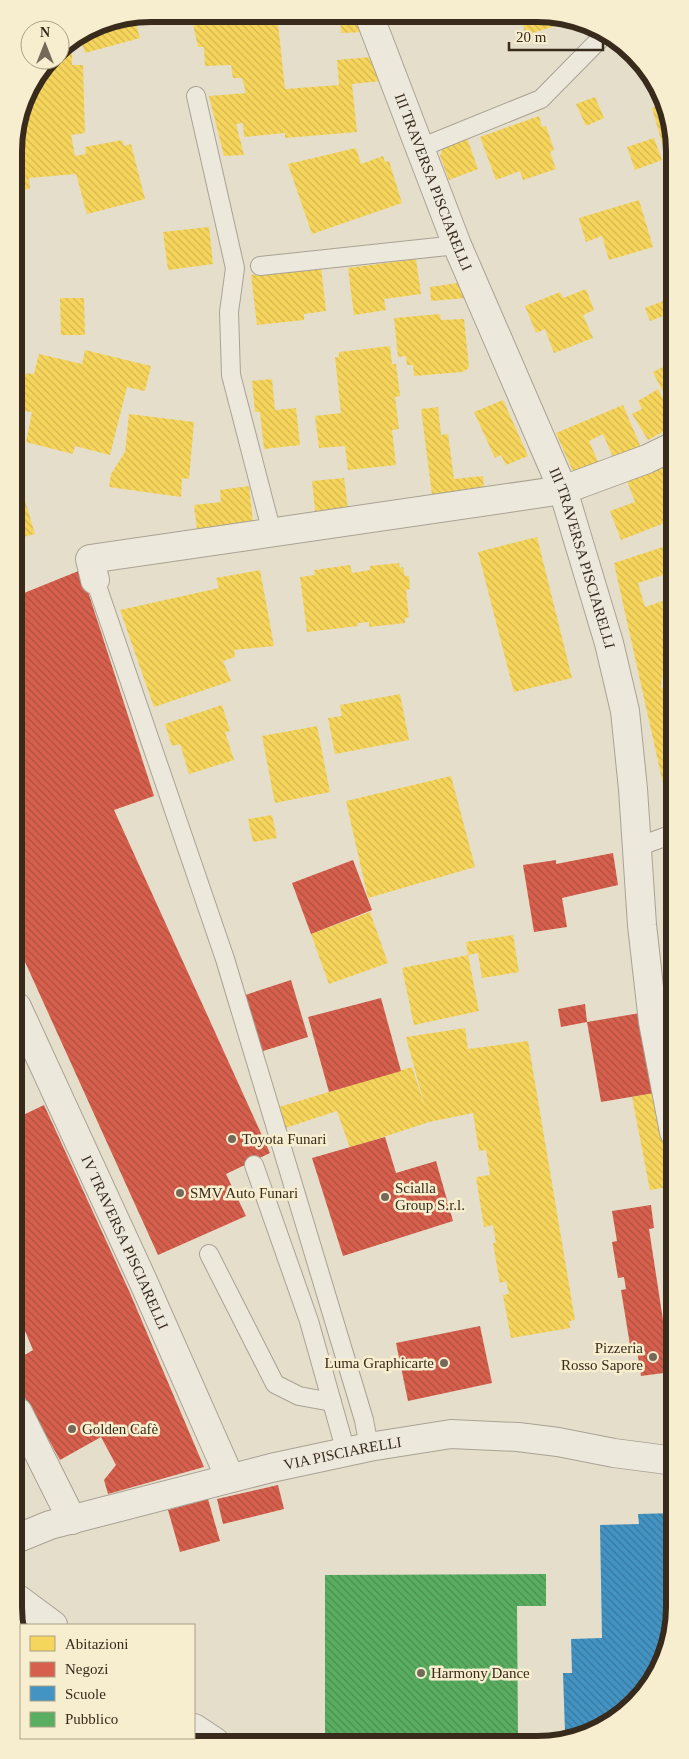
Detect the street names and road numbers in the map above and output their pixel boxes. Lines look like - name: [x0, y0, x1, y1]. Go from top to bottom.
- street label: III TRAVERSA PISCIARELLI: [392, 91, 475, 273]
- street label: III TRAVERSA PISCIARELLI: [546, 465, 618, 650]
- street label: IV TRAVERSA PISCIARELLI: [78, 1153, 171, 1332]
- street label: VIA PISCIARELLI: [282, 1434, 403, 1473]

